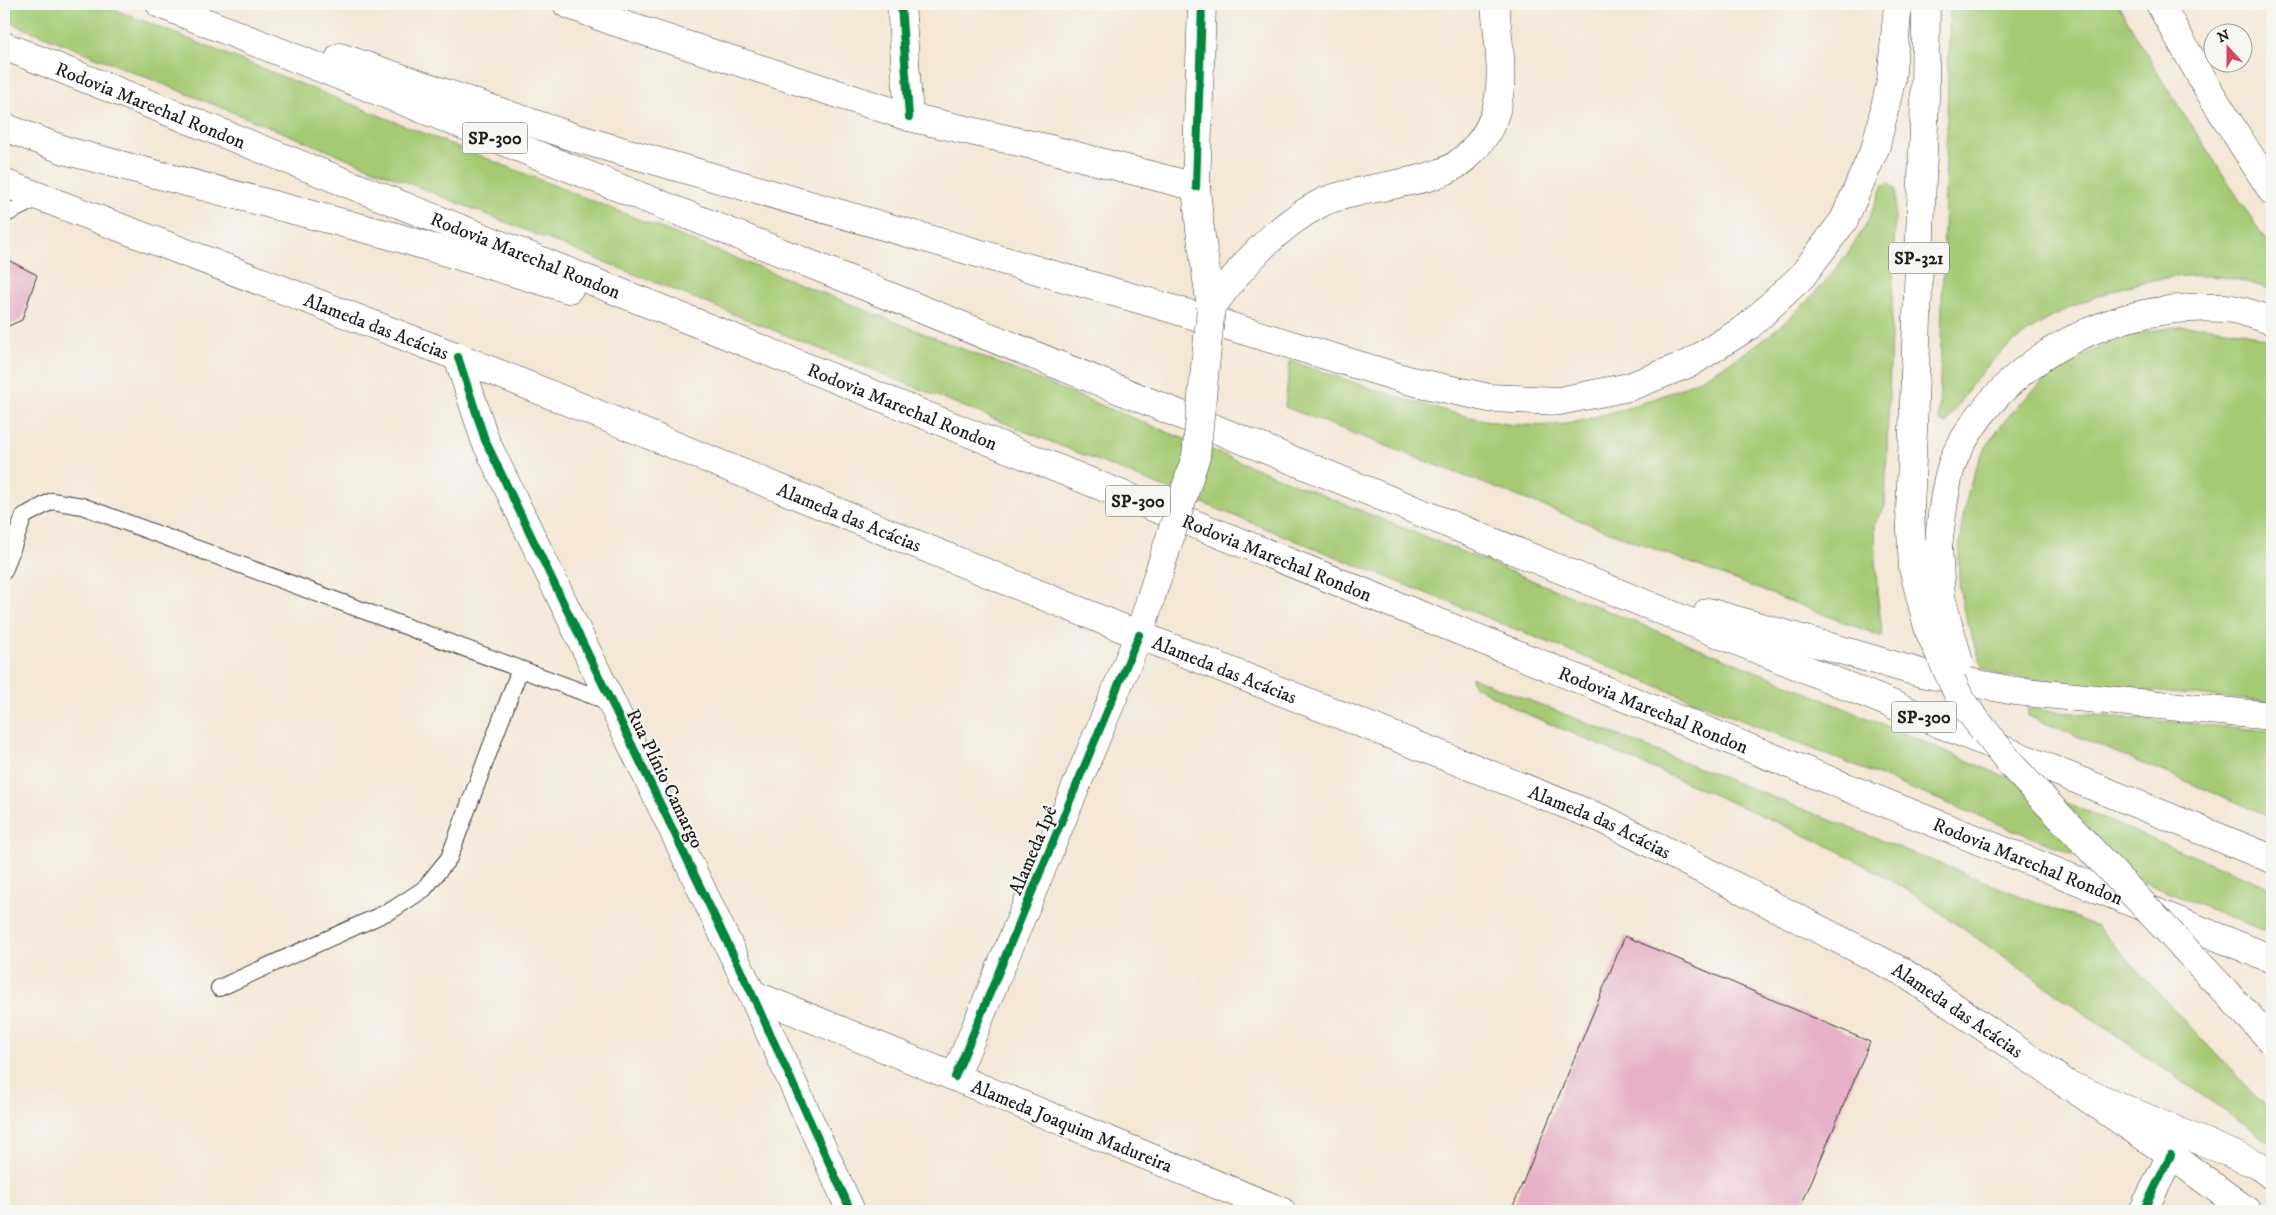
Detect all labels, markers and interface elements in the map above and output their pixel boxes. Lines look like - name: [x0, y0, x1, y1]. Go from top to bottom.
- north arrow: [2204, 22, 2254, 72]
- text: N: [2215, 26, 2233, 47]
- street label: Rodovia Marechal Rondon: [52, 58, 249, 154]
- road number: SP-300: [462, 122, 528, 154]
- street label: Rodovia Marechal Rondon: [427, 208, 624, 304]
- road number: SP-321: [1889, 242, 1949, 274]
- street label: Alameda das Acácias: [300, 289, 452, 365]
- street label: Rodovia Marechal Rondon: [804, 359, 1000, 456]
- street label: Alameda das Acácias: [773, 479, 924, 558]
- road number: SP-300: [1106, 486, 1170, 516]
- street label: Rodovia Marechal Rondon: [1178, 510, 1375, 607]
- street label: Alameda das Acácias: [1149, 631, 1300, 709]
- street label: Rodovia Marechal Rondon: [1555, 662, 1751, 759]
- road number: SP-300: [1892, 702, 1956, 732]
- street label: Rua Plínio Camargo: [621, 705, 708, 852]
- street label: Alameda das Acácias: [1525, 781, 1674, 865]
- street label: Alameda Ipê: [1004, 802, 1063, 899]
- street label: Rodovia Marechal Rondon: [1929, 813, 2126, 911]
- street label: Alameda das Acácias: [1888, 958, 2027, 1063]
- street label: Alameda Joaquim Madureira: [968, 1075, 1175, 1178]

